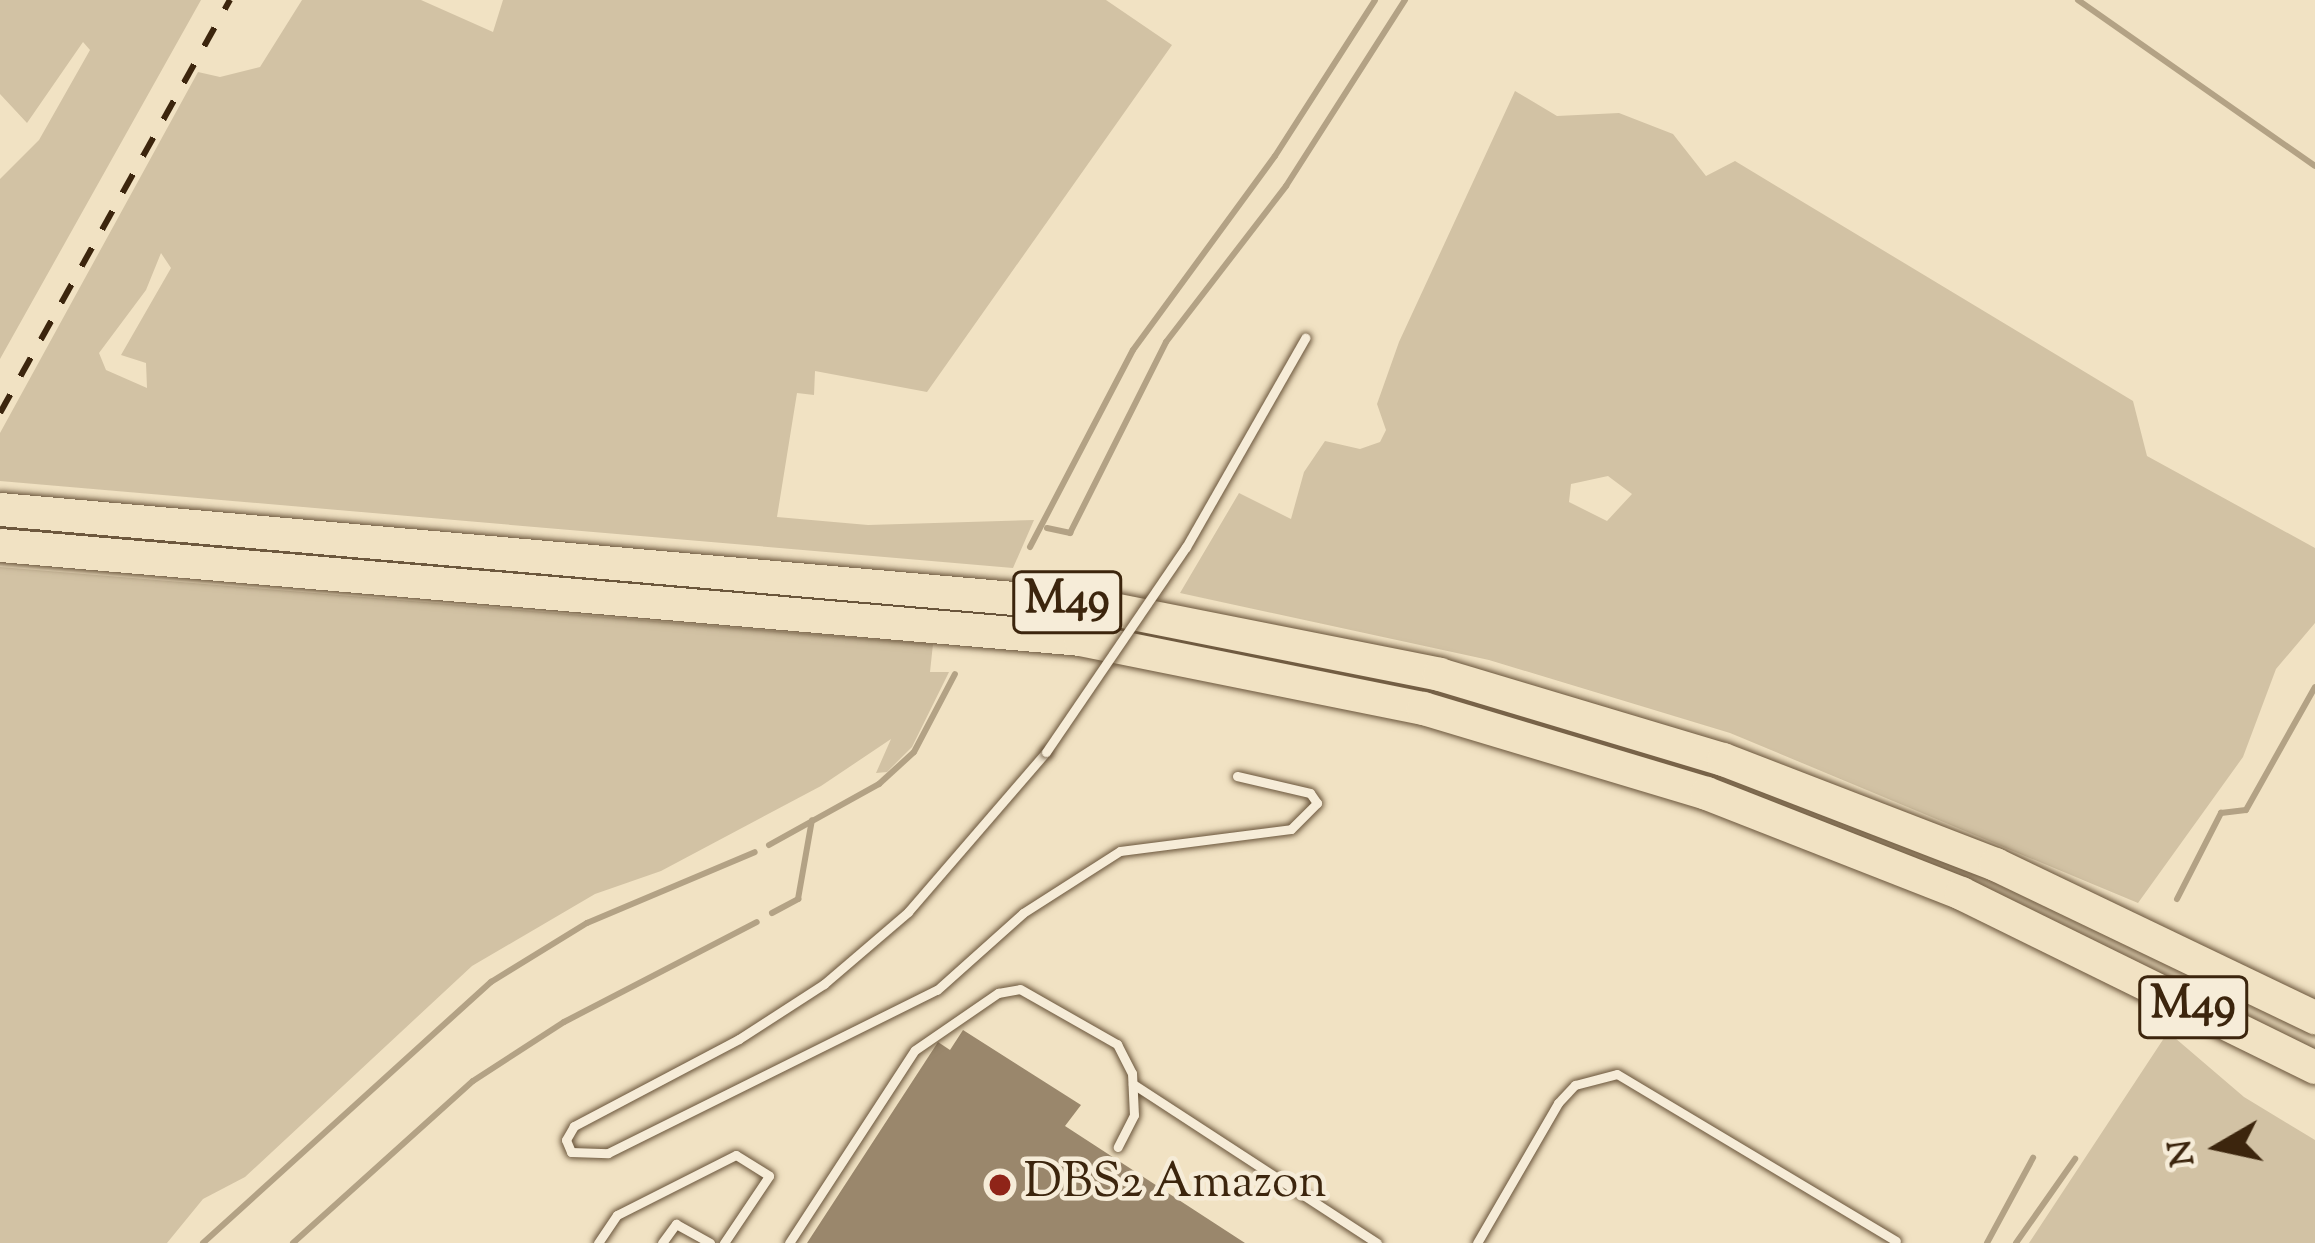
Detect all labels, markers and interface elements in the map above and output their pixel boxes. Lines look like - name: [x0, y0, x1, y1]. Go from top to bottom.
- road number: M49: [1010, 563, 1124, 641]
- road number: M49: [2136, 968, 2250, 1046]
- north arrow: [2159, 1087, 2279, 1207]
- text: N: [2158, 1136, 2209, 1169]
- place label: DBS2 Amazon: [1024, 1156, 1327, 1214]
- marker: DBS2 Amazon: [987, 1172, 1013, 1198]

